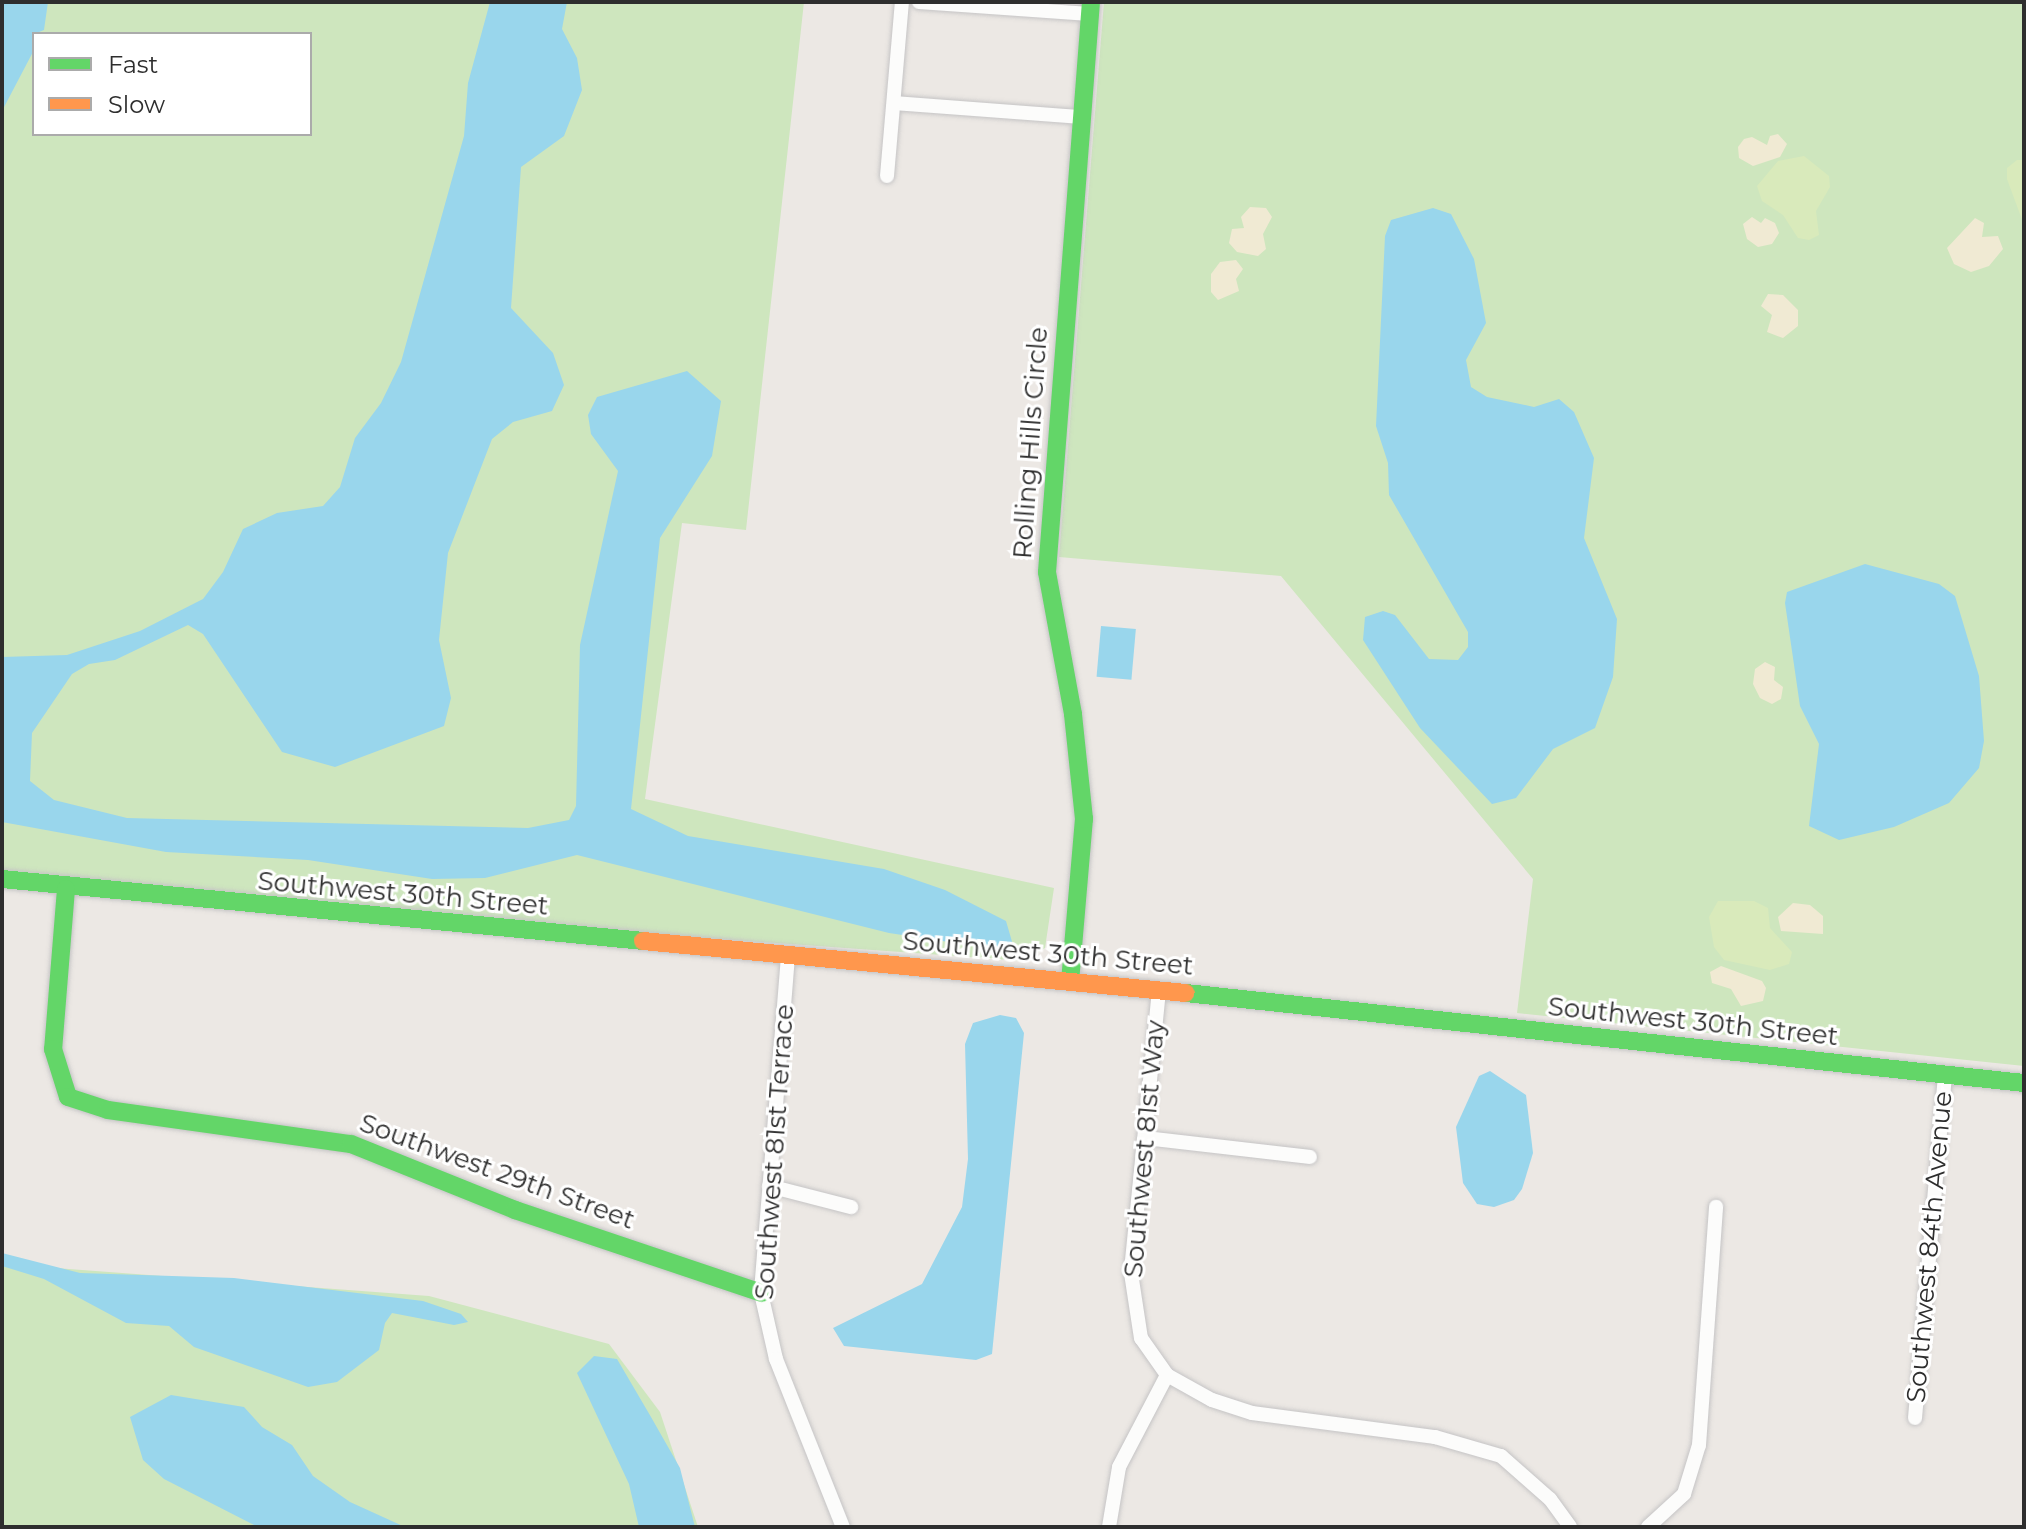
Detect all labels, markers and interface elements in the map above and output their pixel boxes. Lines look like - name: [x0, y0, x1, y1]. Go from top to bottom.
- legend: [32, 32, 312, 136]
- text: Fast: [108, 50, 158, 79]
- text: Slow: [108, 90, 165, 119]
- street label: Rolling Hills Circle: [1007, 326, 1055, 560]
- street label: Southwest 30th Street: [256, 866, 550, 922]
- street label: Southwest 30th Street: [901, 926, 1195, 982]
- street label: Southwest 30th Street: [1546, 991, 1840, 1053]
- street label: Southwest 81st Terrace: [749, 1003, 801, 1301]
- street label: Southwest 81st Way: [1118, 1019, 1172, 1279]
- street label: Southwest 84th Avenue: [1901, 1090, 1959, 1404]
- street label: Southwest 29th Street: [355, 1108, 639, 1236]

